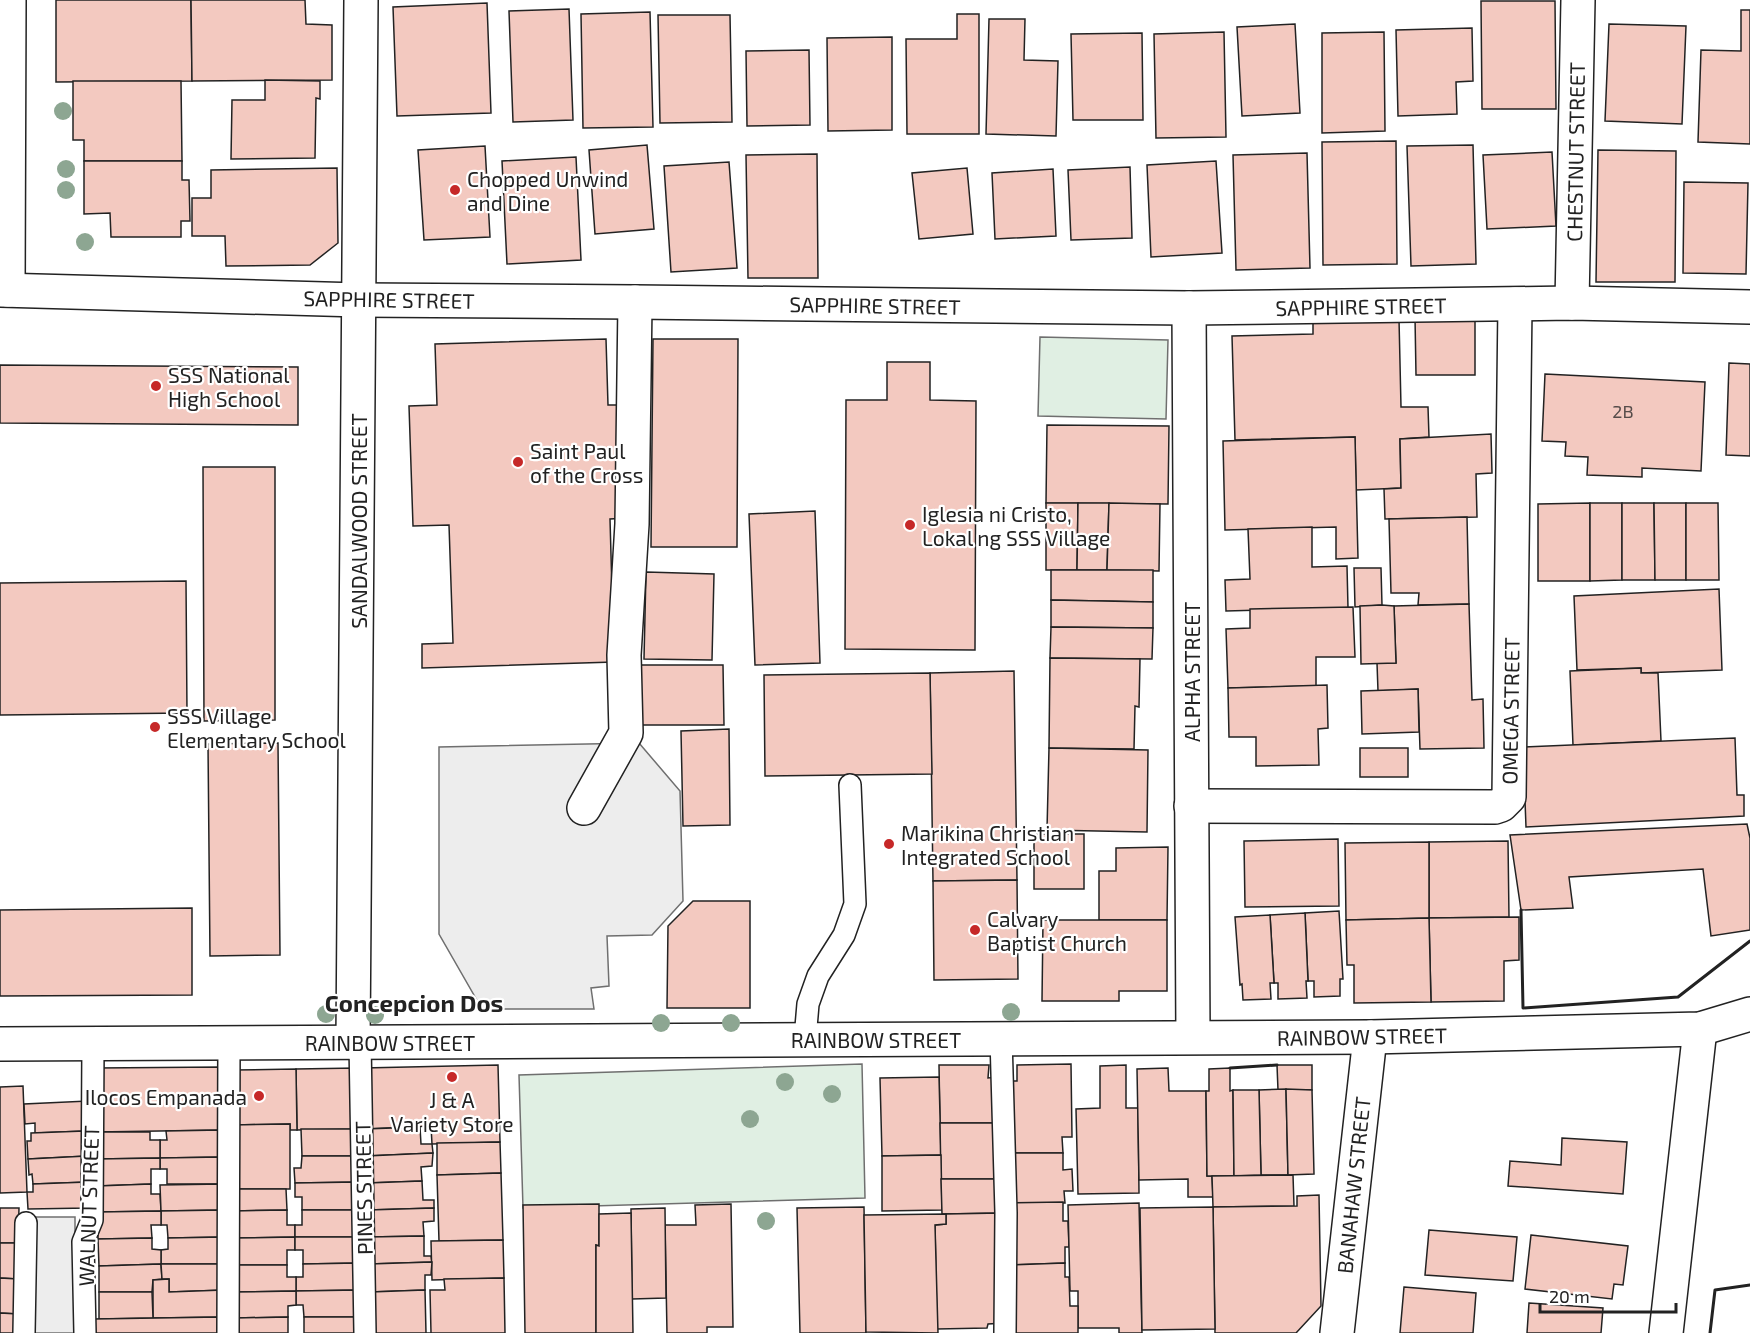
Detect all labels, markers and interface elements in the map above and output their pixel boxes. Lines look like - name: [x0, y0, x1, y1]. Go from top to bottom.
- street label: CHESTNUT STREET: [1561, 62, 1589, 242]
- place label: Chopped Unwind and Dine: [467, 166, 628, 215]
- marker: Chopped Unwind and Dine: [448, 183, 462, 197]
- street label: SAPPHIRE STREET: [303, 285, 475, 313]
- street label: SAPPHIRE STREET: [789, 291, 961, 319]
- street label: SAPPHIRE STREET: [1275, 292, 1447, 320]
- place label: SSS National High School: [168, 362, 290, 411]
- marker: SSS National High School: [149, 379, 163, 393]
- house number: 2B: [1612, 400, 1634, 422]
- street label: SANDALWOOD STREET: [346, 413, 371, 629]
- place label: Saint Paul of the Cross: [530, 438, 643, 487]
- marker: Saint Paul of the Cross: [511, 455, 525, 469]
- place label: Iglesia ni Cristo, Lokal ng SSS Village: [922, 501, 1110, 550]
- marker: Iglesia ni Cristo, Lokal ng SSS Village: [903, 518, 917, 532]
- street label: ALPHA STREET: [1179, 602, 1204, 742]
- street label: OMEGA STREET: [1496, 637, 1524, 785]
- place label: SSS Village Elementary School: [167, 703, 347, 752]
- marker: SSS Village Elementary School: [148, 720, 162, 734]
- place label: Marikina Christian Integrated School: [901, 820, 1074, 869]
- marker: Marikina Christian Integrated School: [882, 837, 896, 851]
- place label: Calvary Baptist Church: [987, 906, 1127, 955]
- marker: Calvary Baptist Church: [968, 923, 982, 937]
- district label: Concepcion Dos: [325, 988, 503, 1017]
- street label: RAINBOW STREET: [1277, 1022, 1447, 1050]
- street label: RAINBOW STREET: [791, 1027, 961, 1052]
- street label: RAINBOW STREET: [305, 1030, 475, 1055]
- marker: J & A Variety Store: [445, 1070, 459, 1084]
- place label: Ilocos Empanada: [85, 1084, 247, 1109]
- place label: J & A Variety Store: [391, 1087, 513, 1136]
- marker: Ilocos Empanada: [252, 1089, 266, 1103]
- street label: BANAHAW STREET: [1331, 1095, 1375, 1275]
- street label: PINES STREET: [349, 1121, 377, 1255]
- street label: WALNUT STREET: [73, 1125, 103, 1287]
- scale bar: [1540, 1276, 1676, 1314]
- text: 20 m: [1549, 1285, 1590, 1307]

